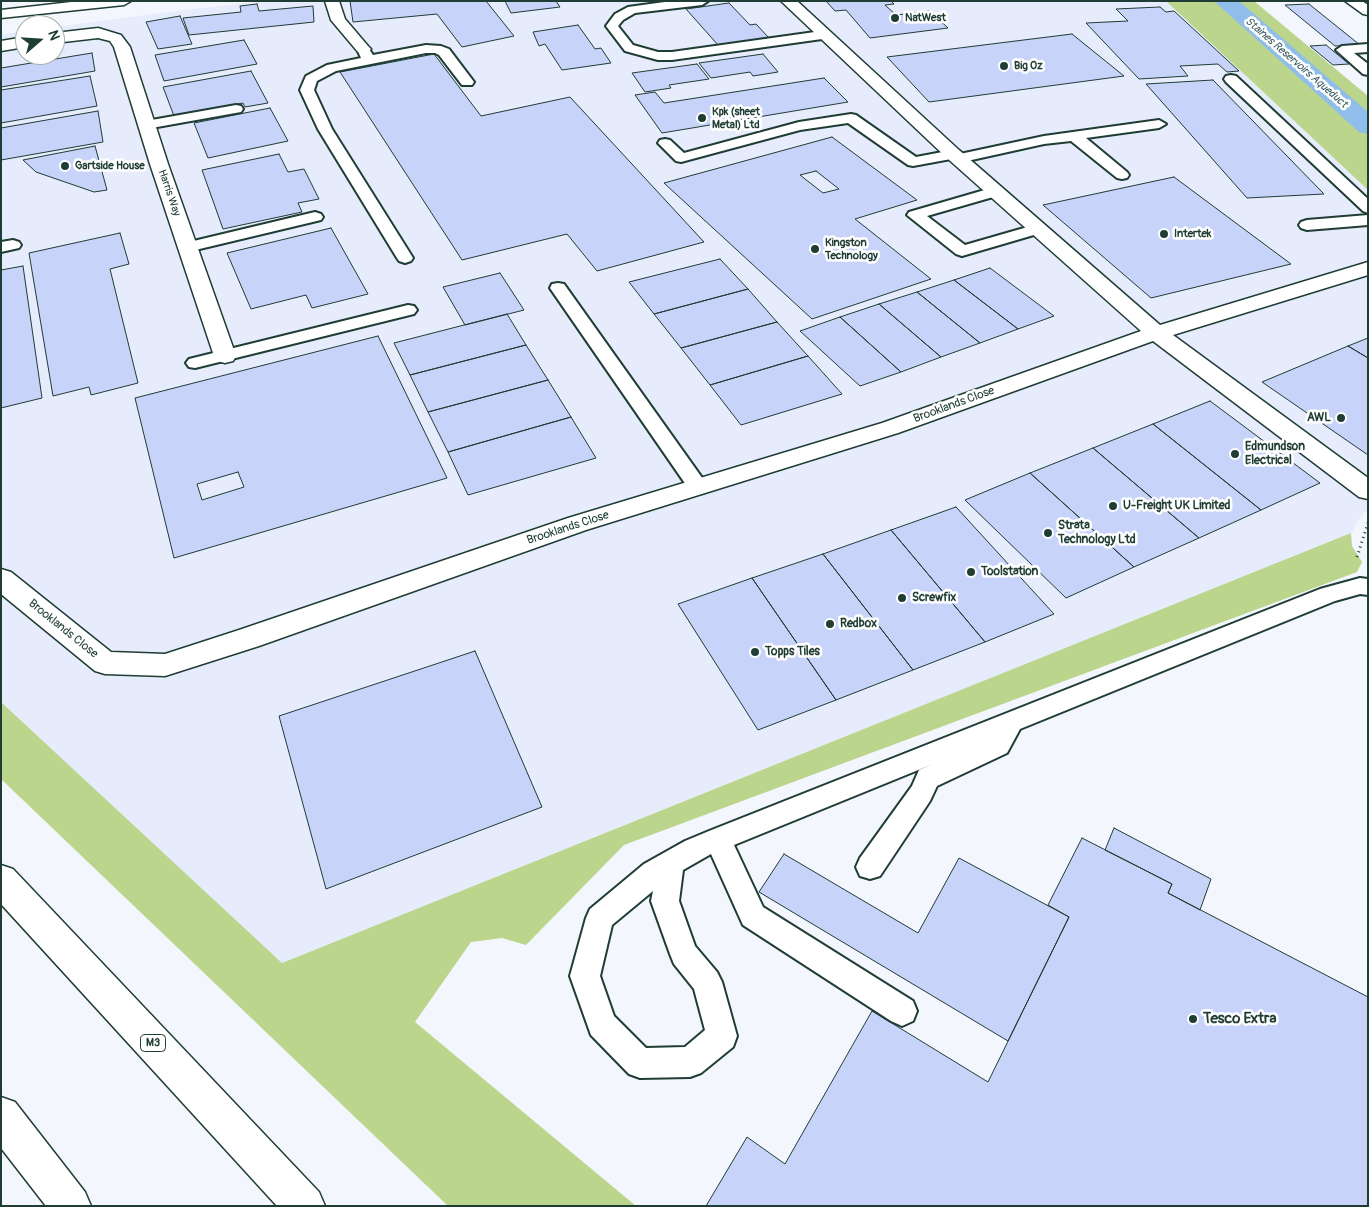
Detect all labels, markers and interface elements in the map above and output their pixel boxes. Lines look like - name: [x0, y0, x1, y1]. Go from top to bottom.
- place label: NatWest: [905, 11, 946, 25]
- marker: NatWest: [889, 12, 901, 24]
- north arrow: [15, 15, 65, 65]
- water label: Staines Reservoirs Aqueduct: [1242, 15, 1350, 111]
- text: N: [44, 28, 63, 43]
- place label: Big Oz: [1014, 59, 1043, 73]
- marker: Big Oz: [998, 60, 1010, 72]
- place label: Kpk (sheet Metal) Ltd: [712, 105, 760, 131]
- marker: Kpk (sheet Metal) Ltd: [696, 112, 708, 124]
- place label: Gartside House: [75, 159, 145, 173]
- marker: Gartside House: [59, 160, 71, 172]
- street label: Harris Way: [155, 168, 183, 218]
- place label: Intertek: [1174, 227, 1211, 241]
- marker: Intertek: [1158, 228, 1170, 240]
- place label: Kingston Technology: [825, 236, 878, 262]
- marker: Kingston Technology: [809, 243, 821, 255]
- street label: Brooklands Close: [911, 384, 997, 426]
- place label: AWL: [1307, 411, 1331, 425]
- marker: AWL: [1335, 412, 1347, 424]
- place label: Edmundson Electrical: [1245, 440, 1305, 468]
- marker: Edmundson Electrical: [1229, 448, 1241, 460]
- place label: U-Freight UK Limited: [1123, 499, 1230, 513]
- marker: U-Freight UK Limited: [1107, 500, 1119, 512]
- street label: Brooklands Close: [525, 508, 611, 548]
- place label: Strata Technology Ltd: [1058, 519, 1136, 547]
- marker: Strata Technology Ltd: [1042, 527, 1054, 539]
- place label: Toolstation: [981, 565, 1038, 579]
- marker: Toolstation: [965, 566, 977, 578]
- place label: Screwfix: [912, 591, 956, 605]
- marker: Screwfix: [896, 592, 908, 604]
- street label: Brooklands Close: [25, 597, 101, 661]
- place label: Redbox: [840, 617, 877, 631]
- marker: Redbox: [824, 618, 836, 630]
- place label: Topps Tiles: [765, 645, 820, 659]
- marker: Topps Tiles: [749, 646, 761, 658]
- place label: Tesco Extra: [1203, 1010, 1276, 1028]
- marker: Tesco Extra: [1187, 1013, 1199, 1025]
- road number: M3: [140, 1034, 166, 1052]

